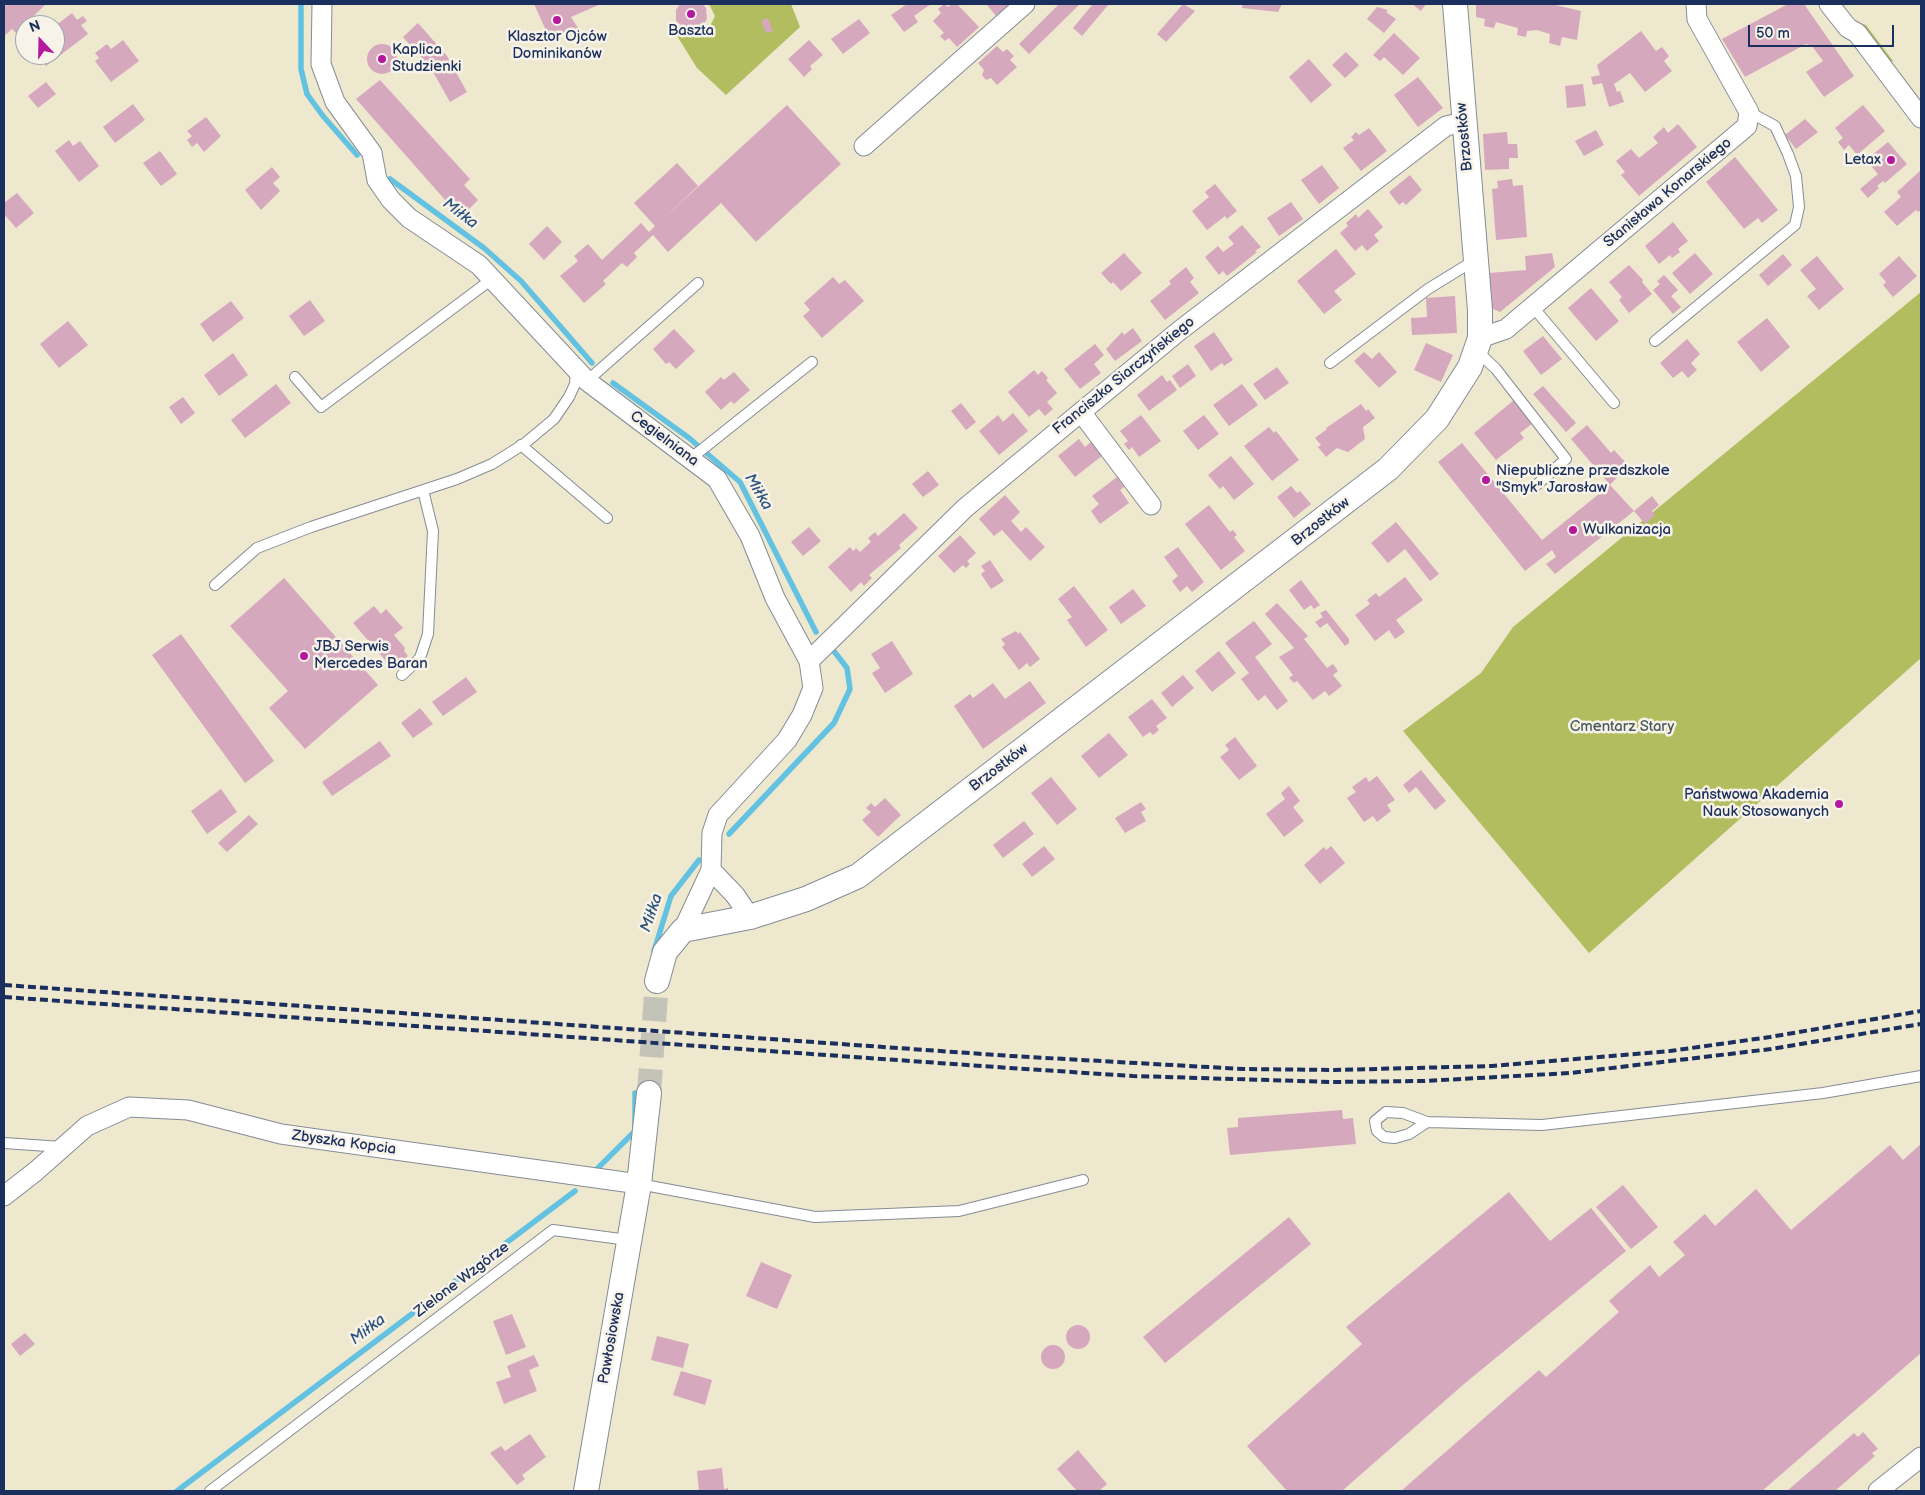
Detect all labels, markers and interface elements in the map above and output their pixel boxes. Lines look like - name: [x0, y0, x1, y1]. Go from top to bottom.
- marker: Baszta: [685, 8, 697, 20]
- marker: Klasztor Ojców Dominikanów: [551, 14, 563, 26]
- north arrow: [15, 15, 65, 65]
- scale bar: [1750, 15, 1896, 47]
- text: N: [27, 17, 43, 36]
- place label: Baszta: [668, 22, 714, 40]
- text: 50 m: [1756, 24, 1790, 43]
- place label: Klasztor Ojców Dominikanów: [507, 28, 607, 63]
- place label: Kaplica Studzienki: [392, 41, 461, 76]
- marker: Kaplica Studzienki: [376, 53, 388, 65]
- street label: Brzostków: [1453, 102, 1477, 172]
- street label: Stanisława Konarskiego: [1600, 134, 1736, 252]
- place label: Letax: [1844, 151, 1881, 169]
- marker: Letax: [1885, 154, 1897, 166]
- water label: Miłka: [439, 194, 481, 234]
- street label: Franciszka Siarczyńskiego: [1049, 313, 1199, 439]
- street label: Cegielniana: [626, 407, 702, 471]
- place label: Niepubliczne przedszkole "Smyk" Jarosław: [1496, 462, 1670, 497]
- water label: Miłka: [740, 470, 776, 514]
- marker: Niepubliczne przedszkole "Smyk" Jarosław: [1480, 474, 1492, 486]
- street label: Brzostków: [1288, 494, 1354, 550]
- place label: Wulkanizacja: [1583, 521, 1671, 539]
- marker: Wulkanizacja: [1567, 524, 1579, 536]
- place label: JBJ Serwis Mercedes Baran: [314, 638, 428, 673]
- marker: JBJ Serwis Mercedes Baran: [298, 650, 310, 662]
- park label: Cmentarz Stary: [1570, 718, 1674, 736]
- street label: Brzostków: [966, 740, 1032, 796]
- place label: Państwowa Akademia Nauk Stosowanych: [1684, 786, 1829, 821]
- marker: Państwowa Akademia Nauk Stosowanych: [1833, 798, 1845, 810]
- water label: Miłka: [637, 891, 667, 935]
- street label: Zbyszka Kopcia: [291, 1127, 397, 1159]
- street label: Zielone Wzgórze: [411, 1238, 513, 1322]
- street label: Pawłosiowska: [595, 1291, 629, 1385]
- water label: Miłka: [347, 1310, 389, 1350]

